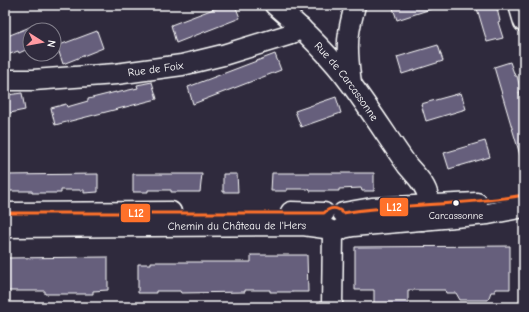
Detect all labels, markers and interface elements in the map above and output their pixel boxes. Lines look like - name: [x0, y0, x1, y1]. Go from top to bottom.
- north arrow: [22, 22, 62, 62]
- text: N: [44, 39, 58, 49]
- street label: Rue de Carcassonne: [312, 39, 381, 124]
- street label: Rue de Foix: [127, 59, 185, 79]
- line badge: L12: [379, 197, 409, 217]
- marker: Carcassonne: [451, 198, 461, 208]
- text: L12: [386, 201, 402, 214]
- line badge: L12: [120, 203, 151, 223]
- text: L12: [128, 207, 144, 220]
- place label: Carcassonne: [429, 210, 483, 222]
- street label: Chemin du Château de l'Hers: [168, 219, 307, 233]

